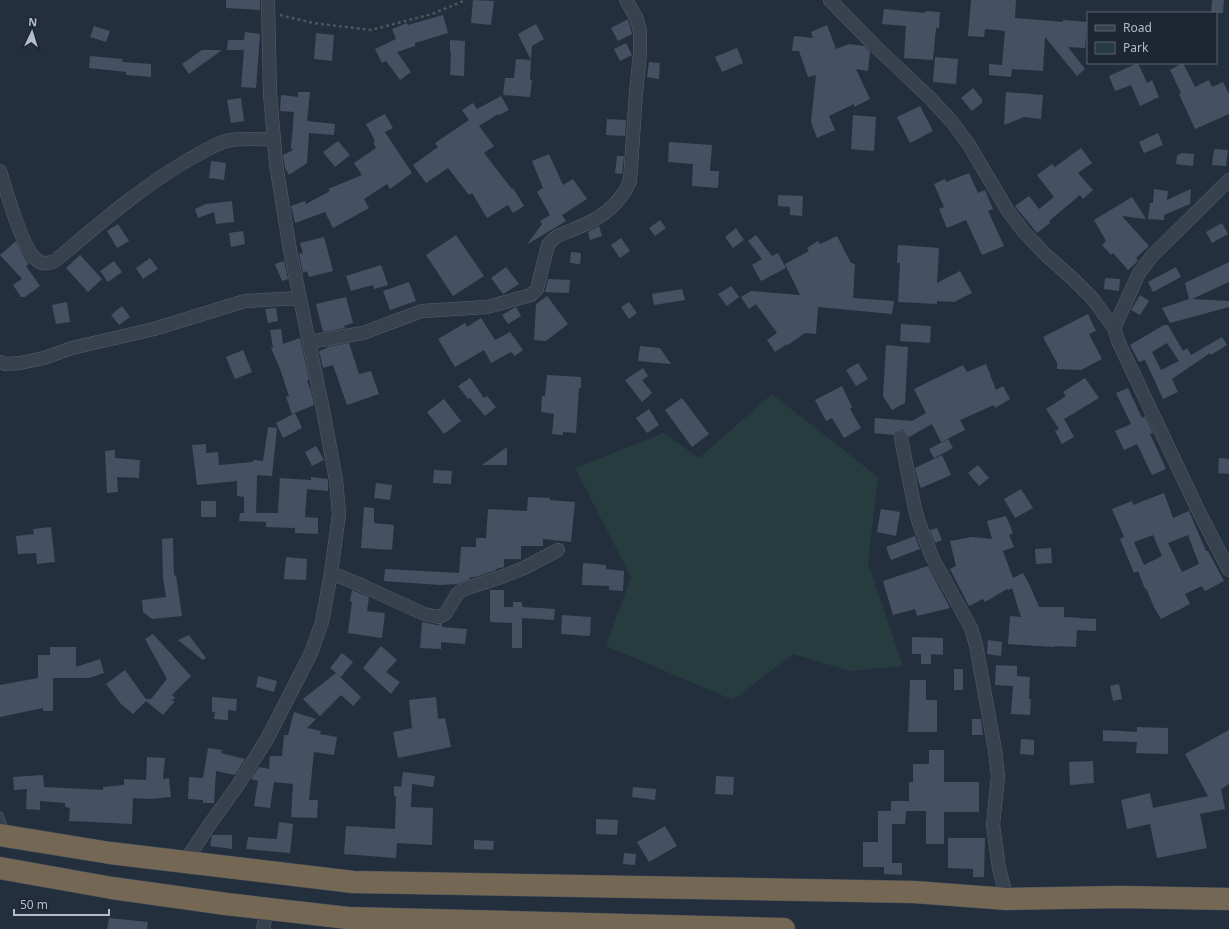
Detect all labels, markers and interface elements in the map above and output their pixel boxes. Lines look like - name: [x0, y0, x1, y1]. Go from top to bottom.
- north arrow: [12, 12, 52, 52]
- legend: [1087, 12, 1217, 64]
- text: N: [28, 14, 38, 29]
- text: Road: [1123, 19, 1152, 36]
- text: Park: [1123, 39, 1149, 56]
- scale bar: [14, 891, 109, 917]
- text: 50 m: [20, 896, 48, 913]

